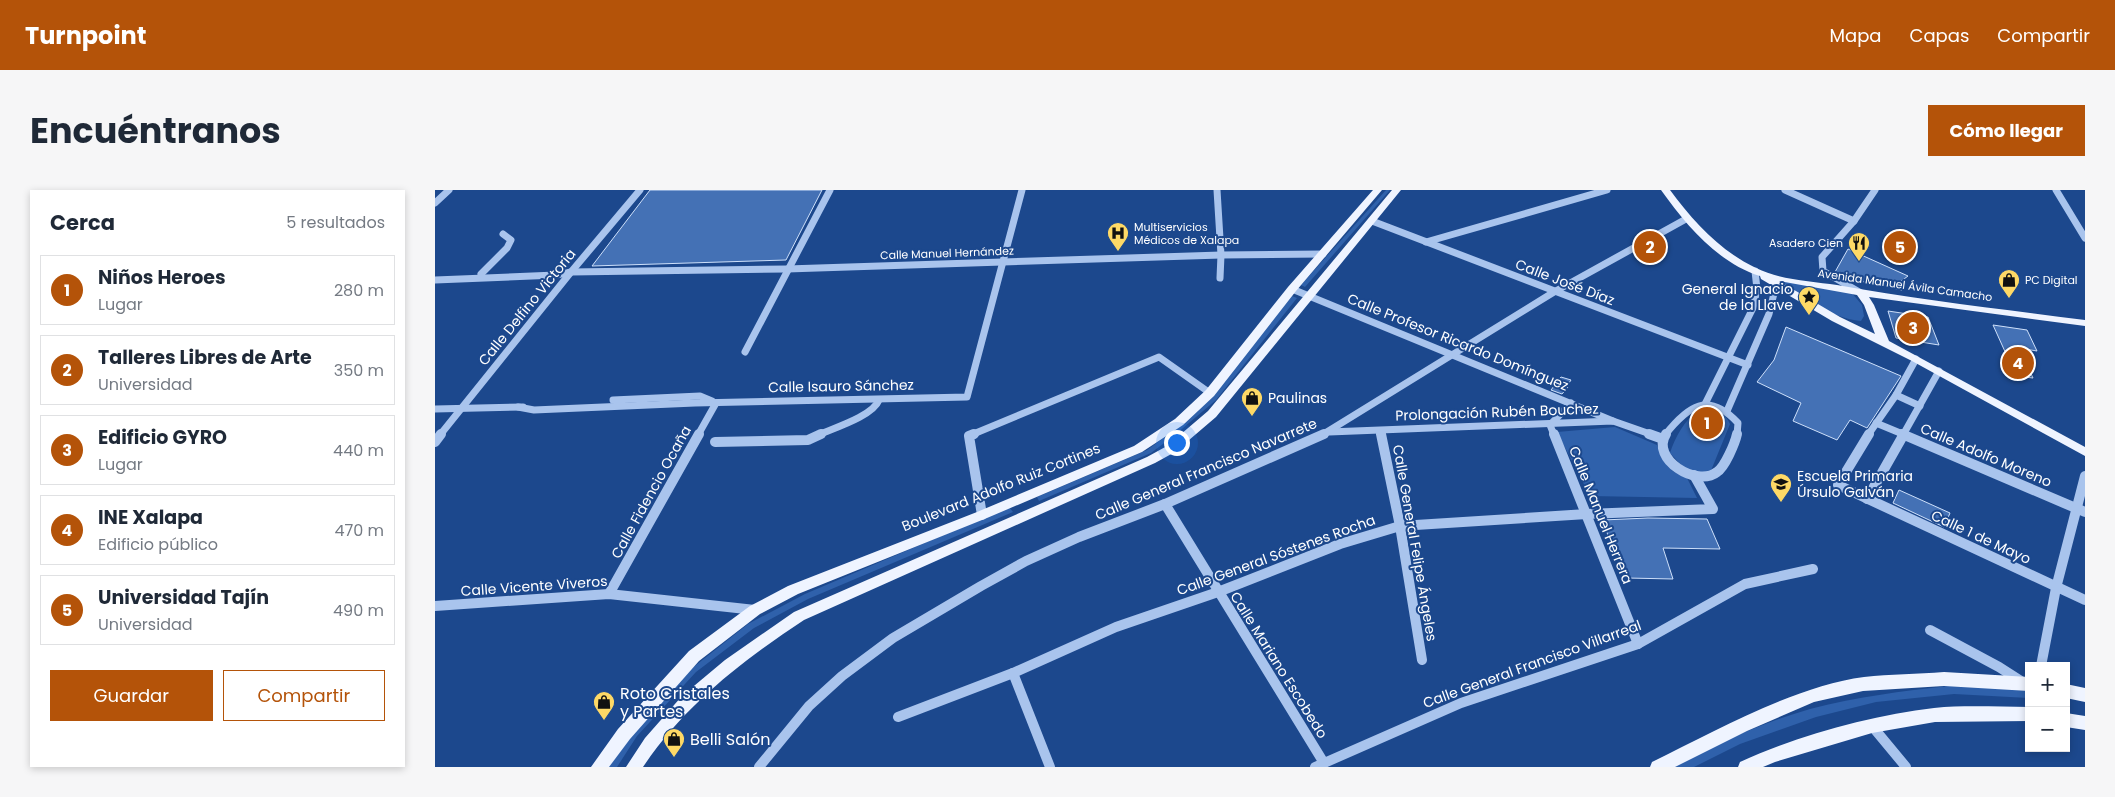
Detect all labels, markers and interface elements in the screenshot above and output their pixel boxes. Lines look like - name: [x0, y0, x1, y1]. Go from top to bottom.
- text: Turnpoint: [25, 19, 146, 52]
- text: Mapa: [1829, 23, 1882, 48]
- text: Capas: [1910, 23, 1969, 48]
- text: Compartir: [1997, 23, 2090, 48]
- button: Cómo llegar: [1928, 105, 2085, 156]
- text: Encuéntranos: [30, 106, 281, 155]
- text: Cerca: [50, 208, 115, 237]
- text: 5 resultados: [286, 211, 385, 234]
- place label: Multiservicios Médicos de Xalapa: [1134, 219, 1239, 248]
- hospital icon: Multiservicios Médicos de Xalapa: [1106, 221, 1130, 252]
- pin: 2: [1634, 228, 1666, 266]
- pin: 5: [1884, 228, 1916, 266]
- restaurant icon: Asadero Cien: [1847, 231, 1871, 262]
- place label: Asadero Cien: [1769, 235, 1843, 251]
- street label: Calle Manuel Hernández: [880, 243, 1014, 263]
- street label: Calle Delfino Victoria: [474, 244, 580, 370]
- street label: Calle José Díaz: [1512, 254, 1618, 310]
- text: Niños Heroes: [98, 264, 226, 291]
- street label: Avenida Manuel Ávila Camacho: [1817, 265, 1993, 305]
- shop icon: PC Digital: [1997, 268, 2021, 299]
- place label: PC Digital: [2025, 272, 2078, 288]
- text: 1: [64, 279, 70, 302]
- text: 280 m: [334, 279, 384, 302]
- place label: General Ignacio de la Llave: [1682, 279, 1793, 315]
- place icon: General Ignacio de la Llave: [1797, 285, 1821, 316]
- street label: Calle Profesor Ricardo Domínguez: [1344, 288, 1572, 396]
- text: Lugar: [98, 293, 143, 316]
- pin: 3: [1897, 309, 1929, 347]
- text: Talleres Libres de Arte: [98, 344, 312, 371]
- pin: 4: [2002, 344, 2034, 382]
- text: 2: [62, 359, 72, 382]
- text: 350 m: [334, 359, 384, 382]
- text: Universidad: [98, 373, 193, 396]
- street label: Calle Isauro Sánchez: [768, 375, 914, 397]
- shop icon: Paulinas: [1240, 386, 1264, 417]
- place label: Paulinas: [1268, 388, 1327, 408]
- street label: Prolongación Rubén Bouchez: [1395, 398, 1599, 426]
- pin: 1: [1691, 404, 1723, 442]
- street label: Calle General Francisco Navarrete: [1092, 413, 1320, 525]
- street label: Calle Adolfo Moreno: [1917, 418, 2055, 492]
- street label: Calle Fidencio Ocaña: [606, 422, 696, 562]
- text: Edificio GYRO: [98, 424, 227, 451]
- your location: [1164, 430, 1190, 456]
- street label: Boulevard Adolfo Ruiz Cortines: [899, 438, 1103, 536]
- text: 3: [62, 439, 72, 462]
- text: 440 m: [333, 439, 384, 462]
- street label: Calle General Felipe Ángeles: [1388, 443, 1442, 643]
- street label: Calle Manuel Herrera: [1564, 443, 1638, 587]
- text: Lugar: [98, 453, 143, 476]
- place label: Escuela Primaria Úrsulo Galván: [1797, 466, 1913, 502]
- school or university icon: Escuela Primaria Úrsulo Galván: [1769, 472, 1793, 503]
- text: INE Xalapa: [98, 504, 203, 531]
- street label: Calle 1 de Mayo: [1928, 505, 2034, 569]
- street label: Calle General Sóstenes Rocha: [1174, 510, 1378, 600]
- text: 4: [62, 519, 72, 542]
- text: 470 m: [334, 519, 384, 542]
- text: Edificio público: [98, 533, 218, 556]
- street label: Calle Vicente Viveros: [460, 571, 608, 601]
- text: Universidad Tajín: [98, 584, 269, 611]
- street label: Calle Mariano Escobedo: [1226, 588, 1332, 742]
- text: 5: [62, 599, 72, 622]
- text: 490 m: [333, 599, 384, 622]
- text: Universidad: [98, 613, 193, 636]
- street label: Calle General Francisco Villarreal: [1420, 615, 1644, 713]
- map controls: [2025, 662, 2070, 752]
- button: +: [2025, 662, 2070, 707]
- button: Guardar: [50, 670, 213, 721]
- button: Compartir: [223, 670, 385, 721]
- place label: Roto Cristales y Partes: [620, 682, 730, 723]
- shop icon: Roto Cristales y Partes: [592, 690, 616, 721]
- button: −: [2025, 707, 2070, 752]
- shop icon: Belli Salón: [662, 727, 686, 758]
- place label: Belli Salón: [690, 728, 770, 751]

